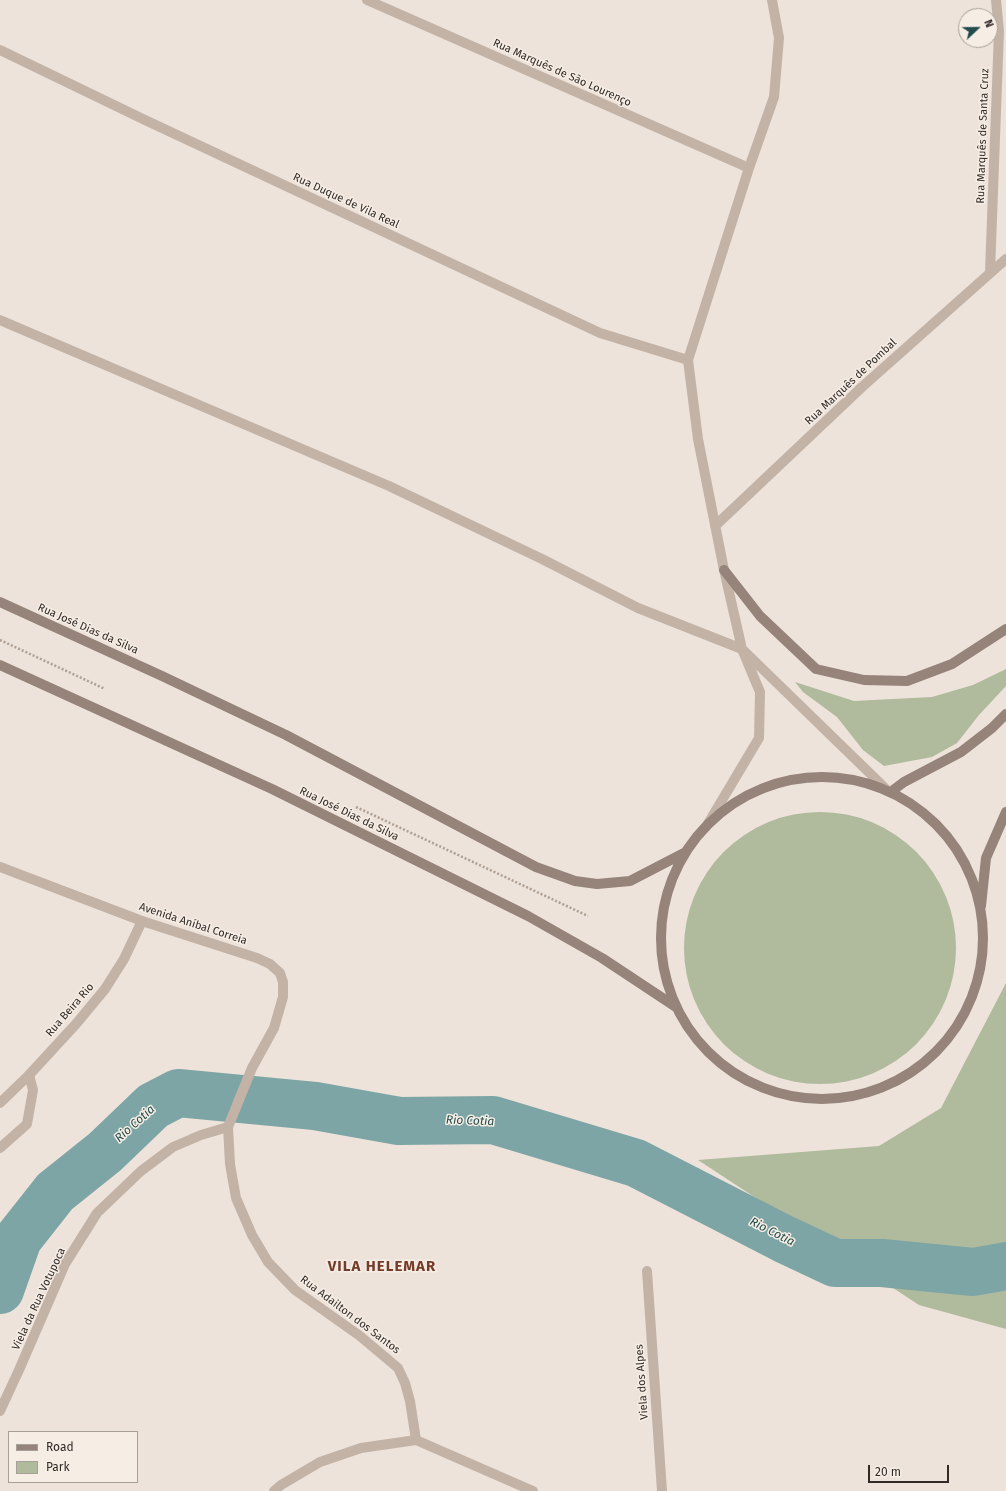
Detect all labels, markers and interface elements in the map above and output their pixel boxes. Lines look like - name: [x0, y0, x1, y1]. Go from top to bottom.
- north arrow: [958, 8, 998, 48]
- text: N: [981, 18, 996, 30]
- street label: Rua Marquês de São Lourenço: [491, 36, 633, 110]
- street label: Rua Marquês de Santa Cruz: [974, 68, 992, 204]
- street label: Rua Duque de Vila Real: [291, 171, 401, 231]
- street label: Rua Marquês de Pombal: [802, 336, 900, 428]
- street label: Rua José Dias da Silva: [36, 601, 140, 657]
- street label: Rua José Dias da Silva: [297, 784, 401, 844]
- street label: Avenida Aníbal Correia: [137, 900, 249, 948]
- street label: Rua Beira Rio: [43, 981, 97, 1039]
- water label: Rio Cotia: [112, 1102, 158, 1146]
- water label: Rio Cotia: [446, 1113, 494, 1129]
- water label: Rio Cotia: [747, 1215, 797, 1249]
- street label: Viela da Rua Votupoca: [9, 1246, 69, 1352]
- district label: VILA HELEMAR: [328, 1258, 436, 1276]
- street label: Rua Adailton dos Santos: [297, 1273, 403, 1357]
- street label: Viela dos Alpes: [633, 1344, 651, 1420]
- legend: [8, 1431, 138, 1483]
- text: Road: [46, 1440, 74, 1454]
- scale bar: [870, 1457, 951, 1483]
- text: Park: [46, 1460, 70, 1474]
- text: 20 m: [875, 1465, 901, 1479]

